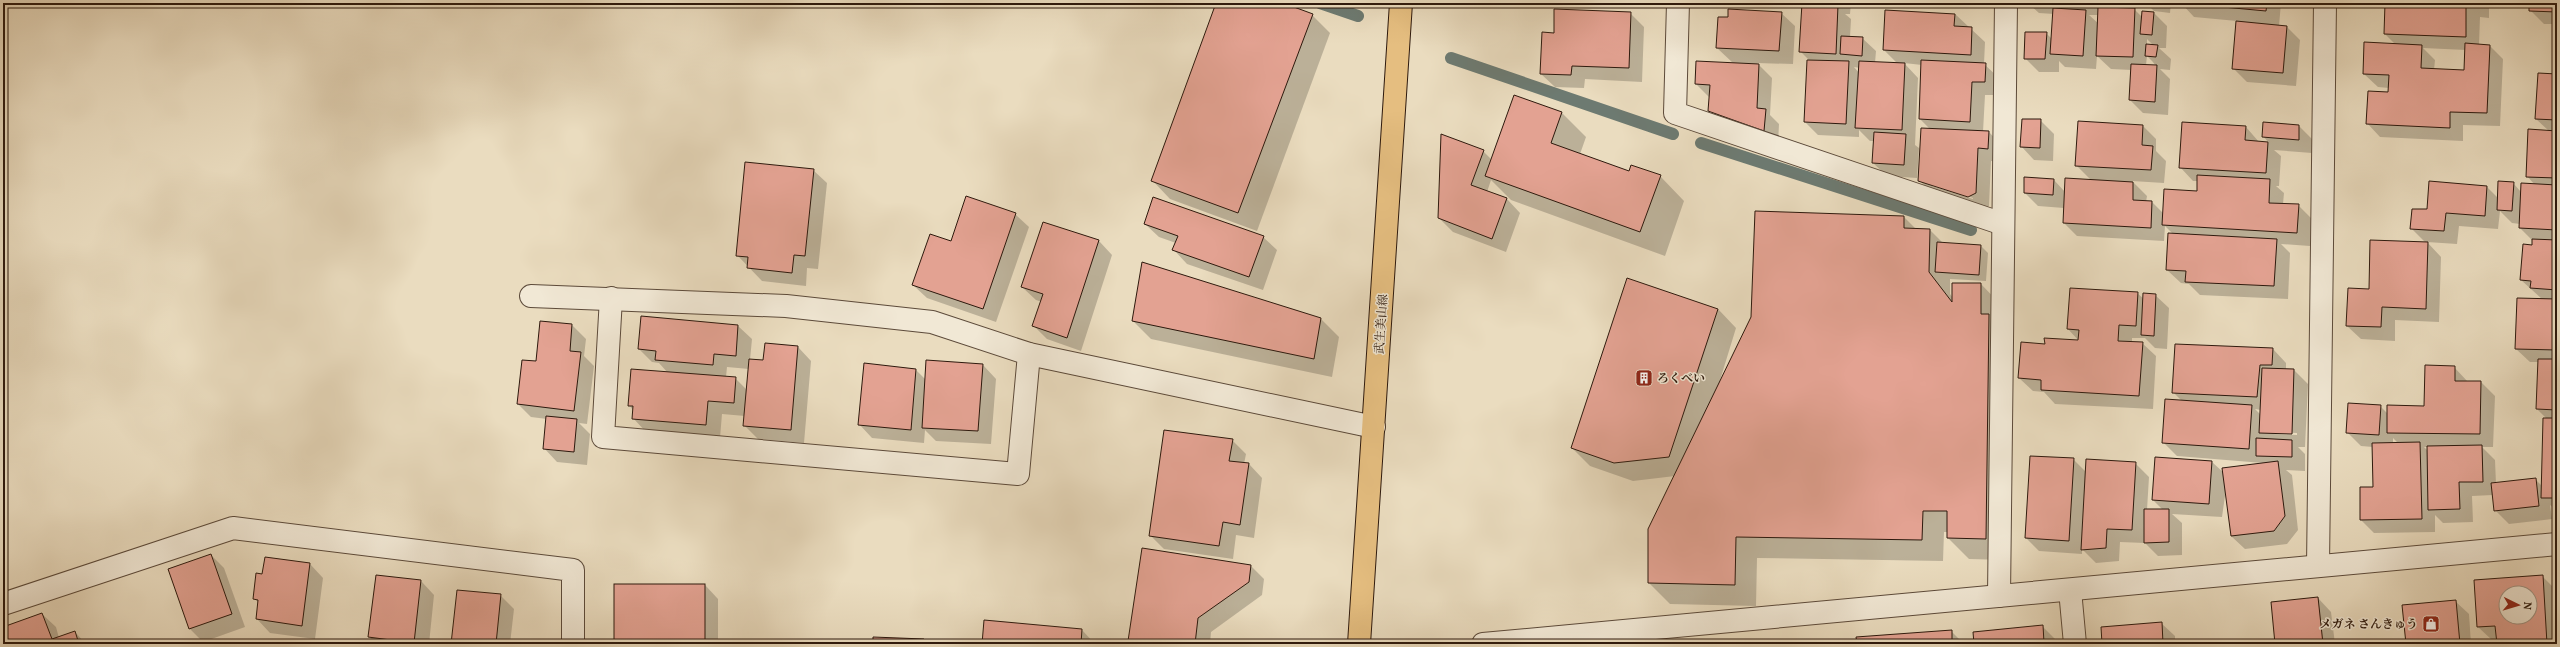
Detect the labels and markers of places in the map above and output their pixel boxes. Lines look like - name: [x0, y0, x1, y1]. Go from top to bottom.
- building icon: ろくべい: [1634, 368, 1654, 388]
- place label: ろくべい: [1657, 371, 1705, 387]
- shop icon: メガネ さんきゅう: [2421, 614, 2441, 634]
- place label: メガネ さんきゅう: [2320, 617, 2418, 633]

